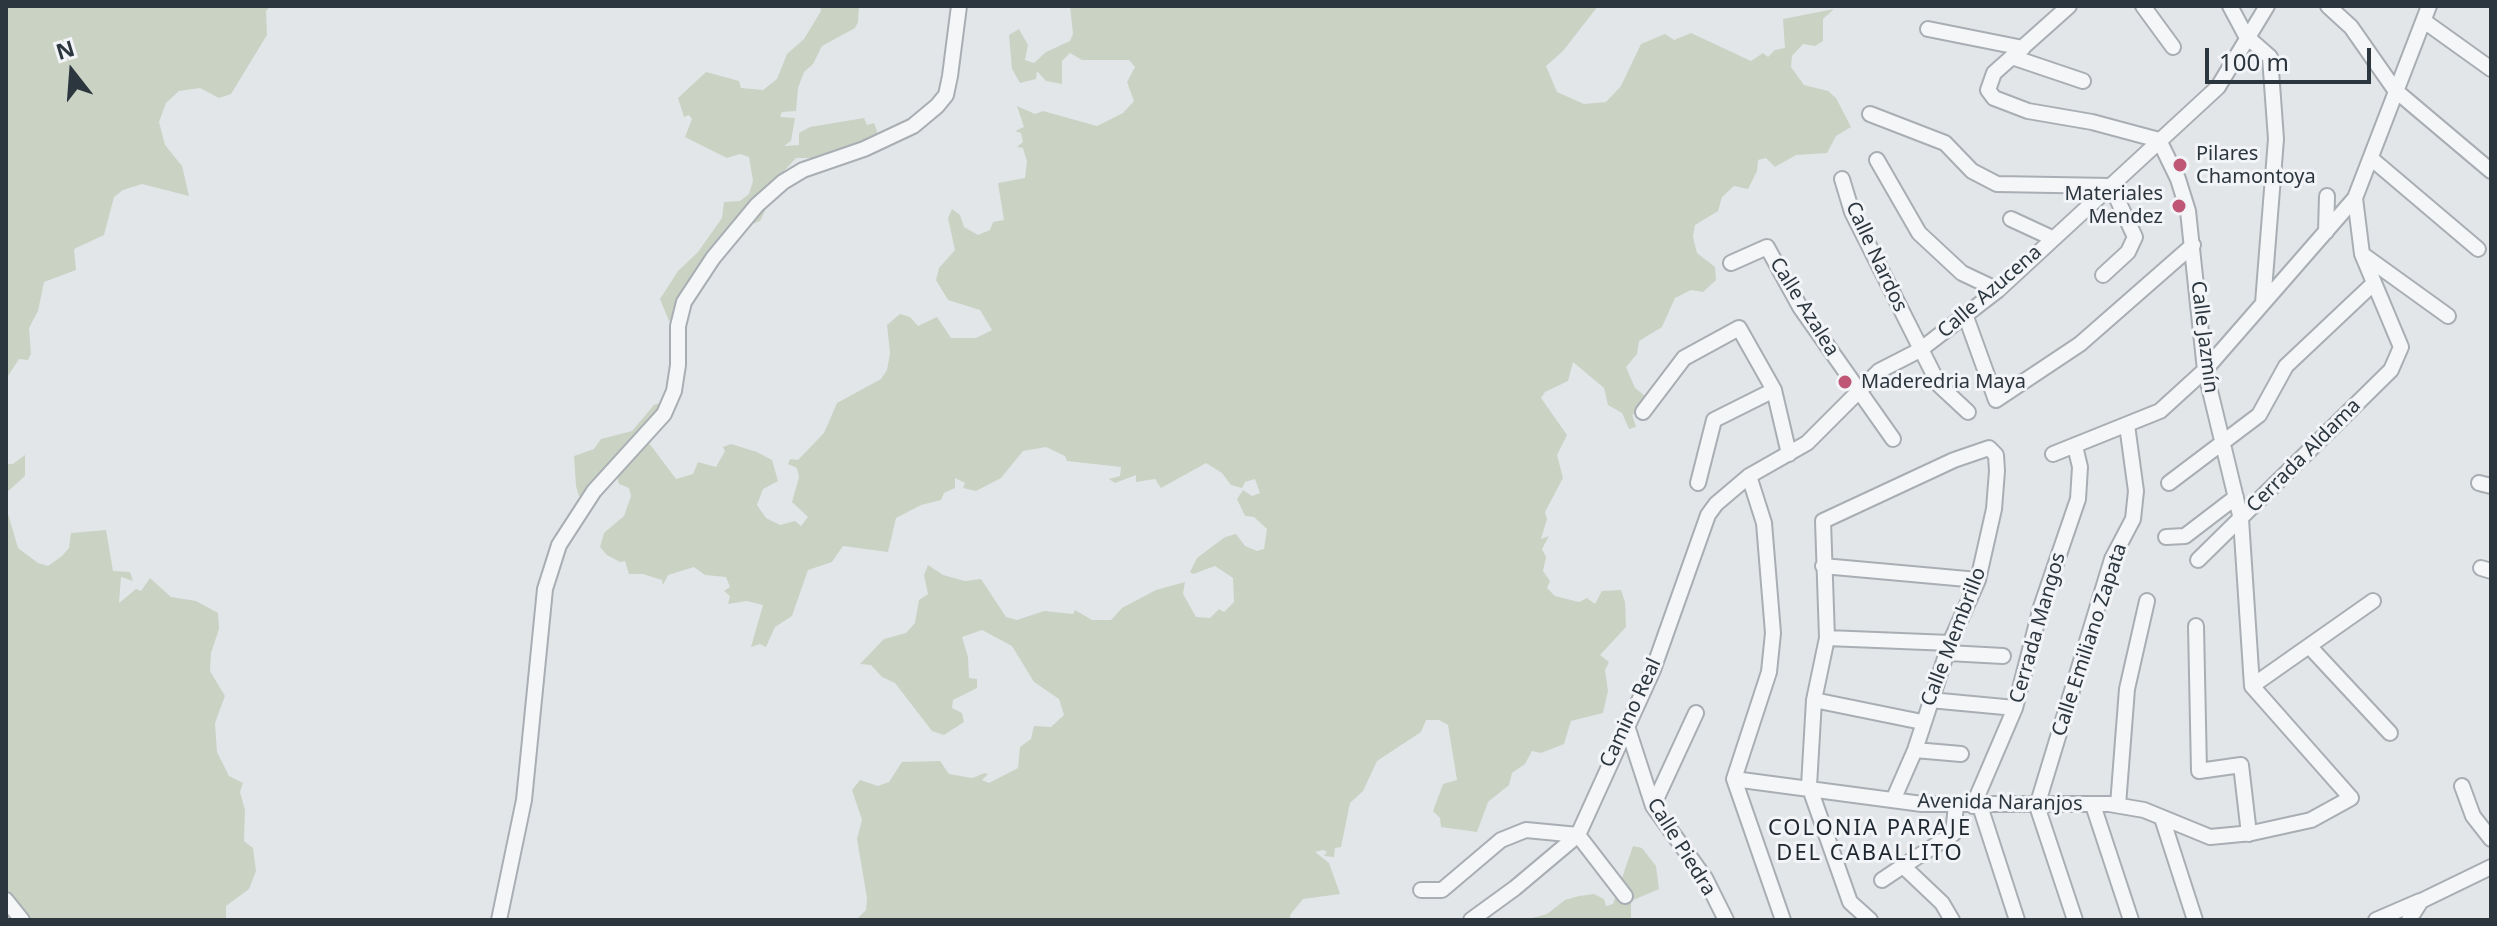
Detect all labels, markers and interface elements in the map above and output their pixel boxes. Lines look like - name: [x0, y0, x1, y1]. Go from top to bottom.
- north arrow: [32, 32, 112, 112]
- text: N: [52, 32, 78, 66]
- scale bar: [2209, 32, 2375, 82]
- text: 100 m: [2219, 45, 2289, 78]
- place label: Pilares Chamontoya: [2196, 142, 2316, 189]
- marker: Pilares Chamontoya: [2171, 156, 2189, 174]
- place label: Materiales Mendez: [2064, 182, 2163, 229]
- marker: Materiales Mendez: [2170, 197, 2188, 215]
- street label: Calle Nardos: [1840, 198, 1912, 316]
- street label: Calle Azucena: [1933, 240, 2047, 344]
- street label: Calle Azalea: [1764, 253, 1844, 361]
- street label: Calle Jazmín: [2185, 279, 2223, 395]
- place label: Maderedria Maya: [1861, 370, 2026, 394]
- marker: Maderedria Maya: [1836, 373, 1854, 391]
- street label: Cerrada Aldama: [2242, 394, 2366, 518]
- street label: Calle Emiliano Zapata: [2047, 540, 2133, 740]
- street label: Cerrada Mangos: [2005, 550, 2071, 706]
- street label: Calle Membrillo: [1916, 564, 1992, 710]
- street label: Camino Real: [1595, 655, 1667, 771]
- street label: Avenida Naranjos: [1917, 790, 2083, 816]
- street label: Calle Piedra: [1642, 794, 1720, 900]
- district label: COLONIA PARAJE DEL CABALLITO: [1768, 816, 1972, 868]

